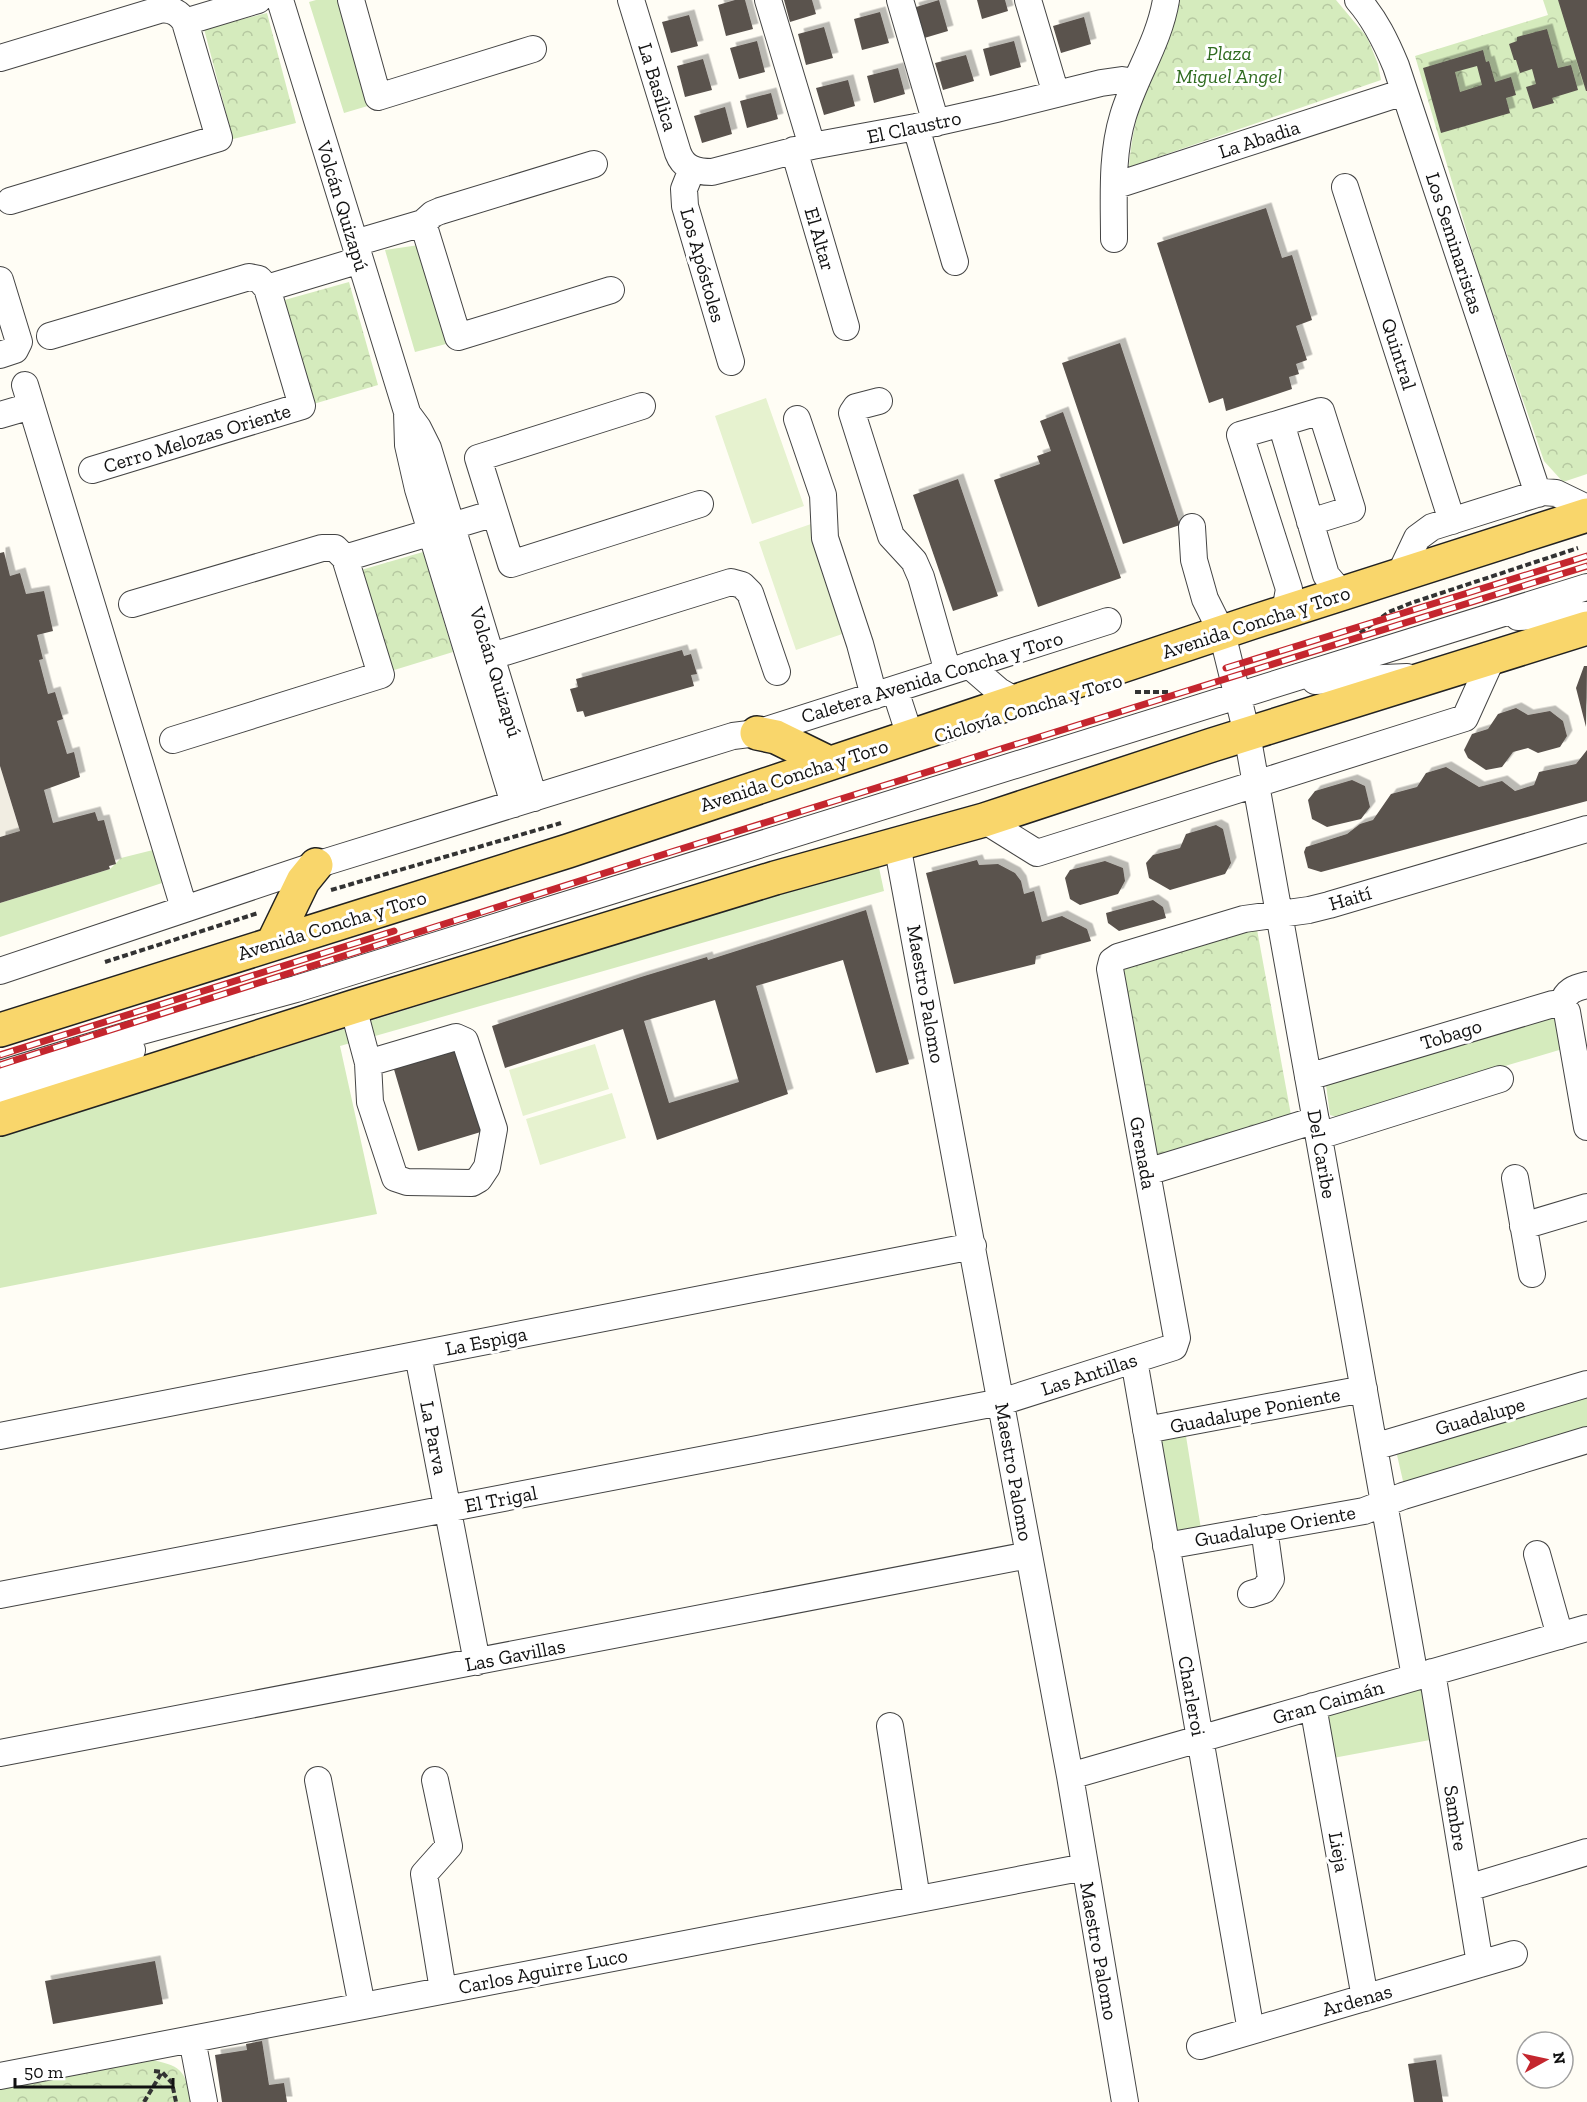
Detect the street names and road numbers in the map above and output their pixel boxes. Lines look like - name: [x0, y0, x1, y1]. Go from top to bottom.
- street label: La Basílica: [633, 40, 683, 134]
- street label: El Claustro: [865, 105, 963, 149]
- street label: La Abadia: [1215, 114, 1303, 163]
- street label: Volcán Quizapú: [312, 137, 374, 274]
- street label: Los Seminaristas: [1421, 169, 1489, 317]
- street label: Los Apóstoles: [675, 205, 731, 325]
- street label: El Altar: [800, 205, 840, 273]
- street label: Quintral: [1376, 315, 1422, 393]
- street label: Cerro Melozas Oriente: [100, 398, 294, 478]
- street label: Avenida Concha y Toro: [1159, 580, 1353, 664]
- street label: Volcán Quizapú: [465, 603, 527, 740]
- street label: Caletera Avenida Concha y Toro: [798, 626, 1066, 728]
- street label: Ciclovía Concha y Toro: [931, 668, 1125, 748]
- street label: Avenida Concha y Toro: [697, 733, 891, 817]
- street label: Haití: [1326, 880, 1374, 915]
- street label: Avenida Concha y Toro: [235, 885, 429, 965]
- street label: Maestro Palomo: [902, 923, 950, 1065]
- street label: Tobago: [1417, 1013, 1485, 1055]
- street label: Del Caribe: [1302, 1108, 1342, 1200]
- street label: Grenada: [1125, 1115, 1161, 1192]
- street label: La Espiga: [443, 1321, 529, 1361]
- street label: Las Antillas: [1038, 1347, 1140, 1401]
- street label: Guadalupe Poniente: [1168, 1382, 1342, 1438]
- street label: Guadalupe: [1432, 1392, 1528, 1440]
- street label: La Parva: [415, 1399, 453, 1477]
- street label: Maestro Palomo: [990, 1401, 1038, 1543]
- street label: El Trigal: [463, 1480, 539, 1518]
- street label: Guadalupe Oriente: [1193, 1500, 1357, 1552]
- street label: Las Gavillas: [463, 1634, 567, 1676]
- street label: Charleroi: [1173, 1654, 1211, 1738]
- street label: Gran Caimán: [1270, 1675, 1387, 1729]
- street label: Sambre: [1439, 1783, 1473, 1853]
- street label: Lieja: [1324, 1830, 1354, 1874]
- street label: Maestro Palomo: [1075, 1880, 1123, 2022]
- street label: Carlos Aguirre Luco: [456, 1943, 630, 1999]
- street label: Ardenas: [1319, 1979, 1395, 2021]

